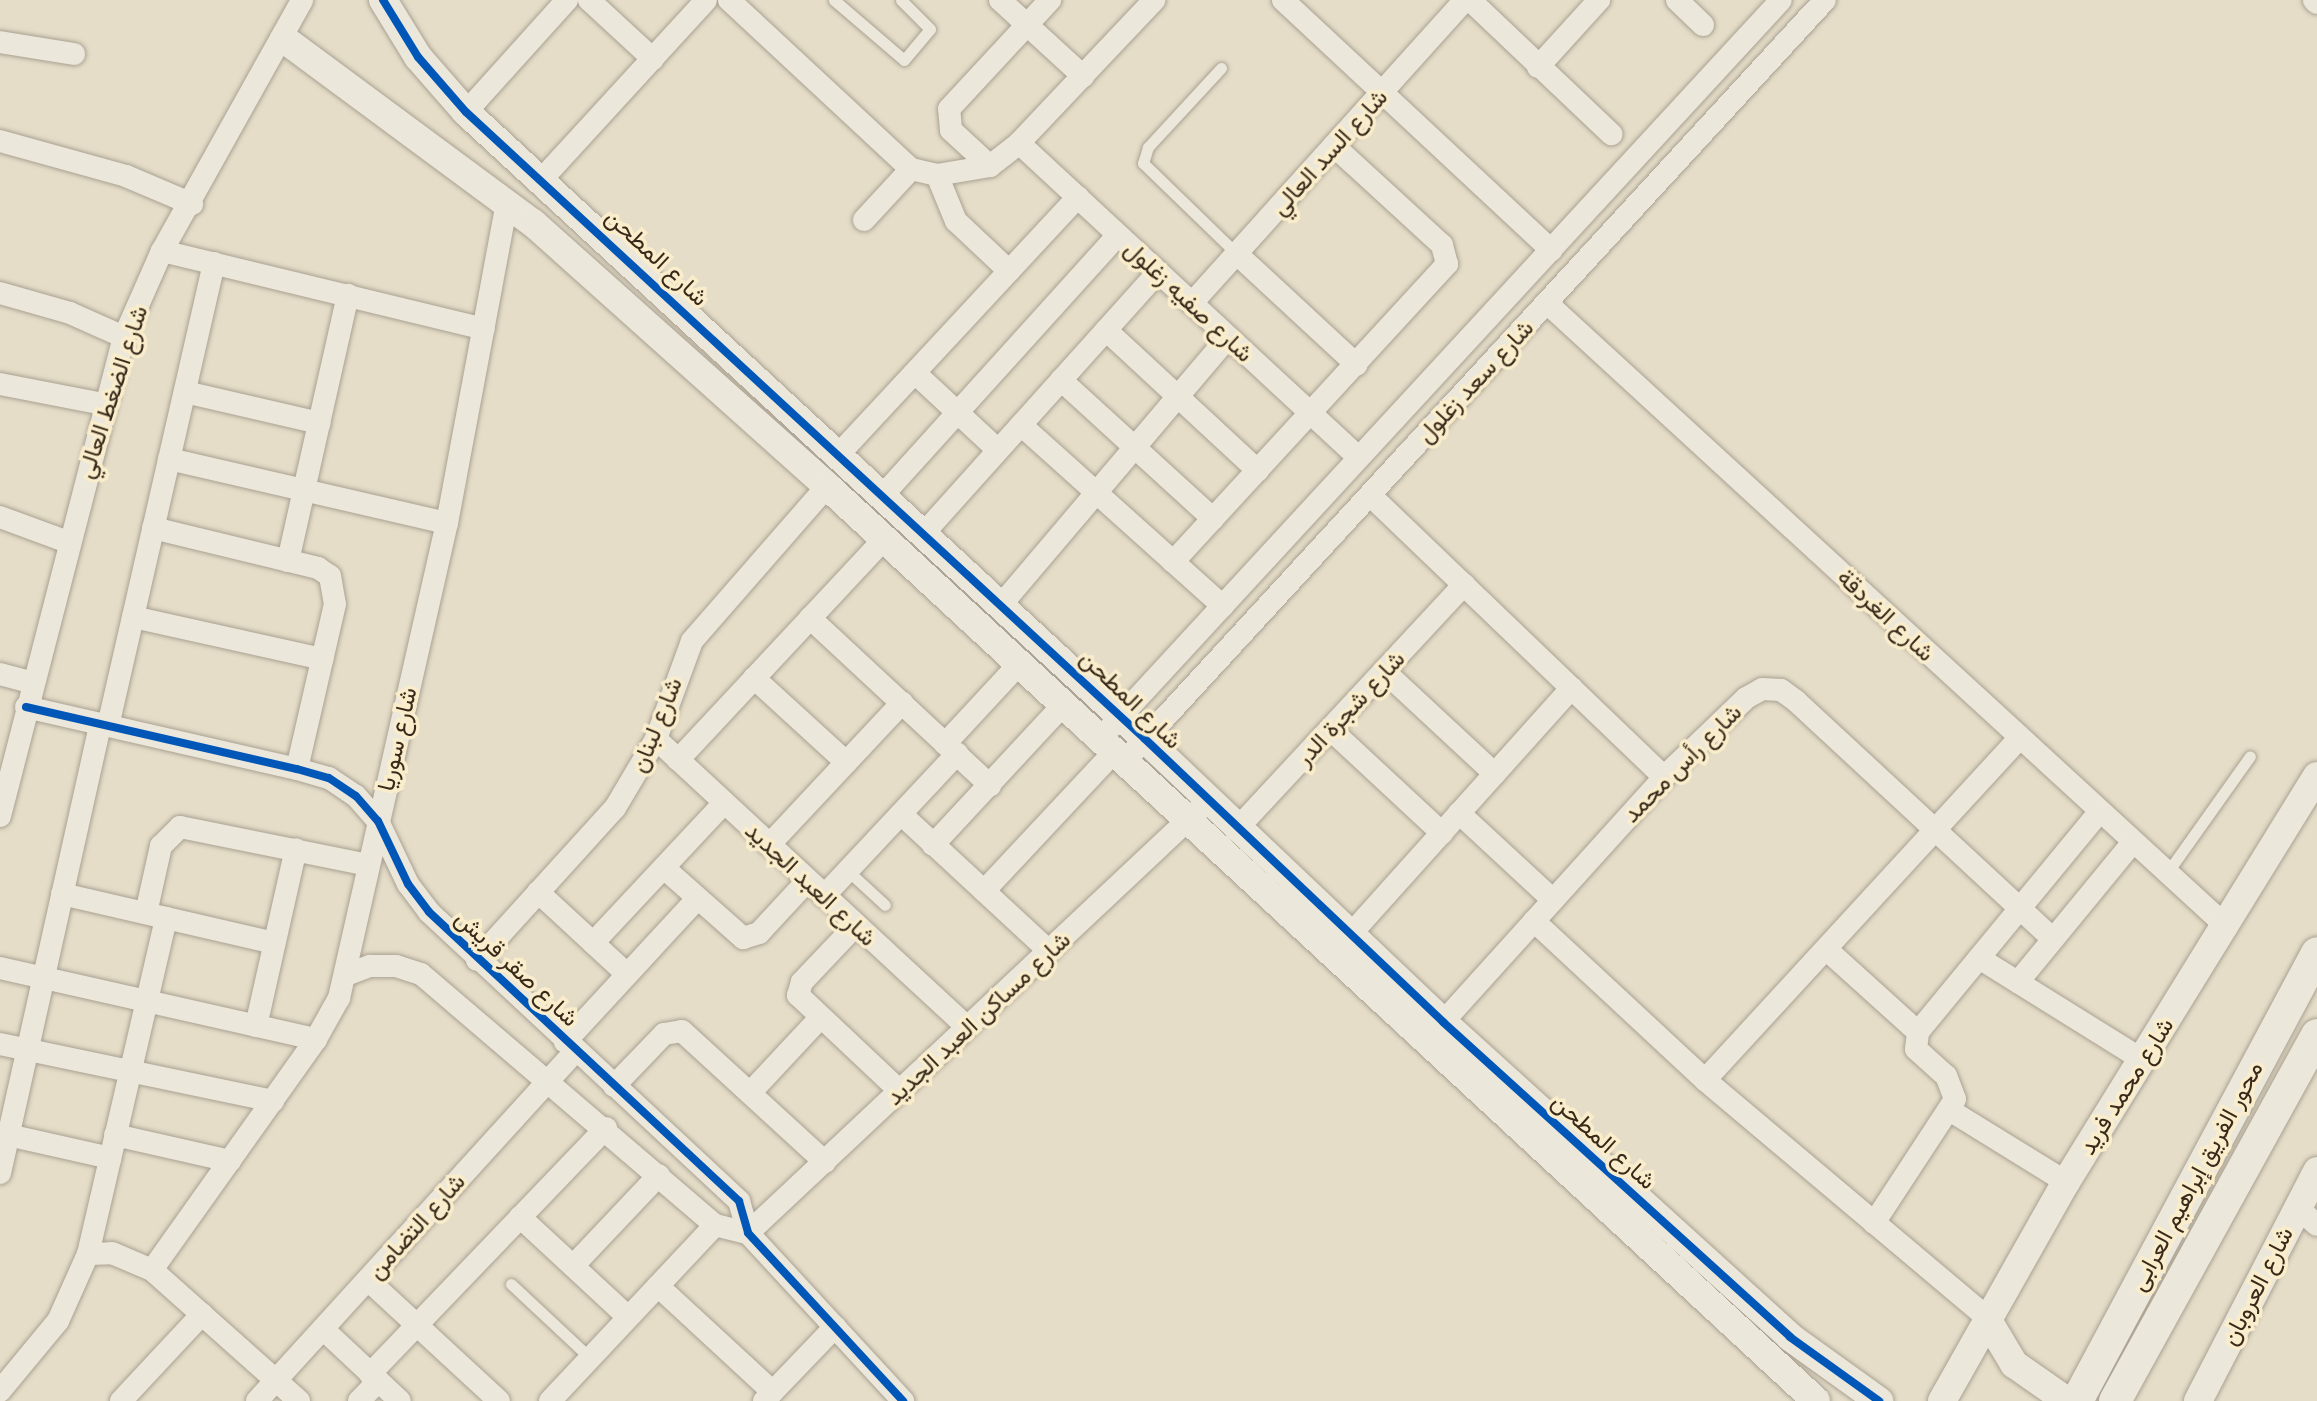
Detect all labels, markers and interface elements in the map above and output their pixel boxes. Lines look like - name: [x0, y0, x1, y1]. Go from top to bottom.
- street label: شارع السد العالي: [1265, 83, 1393, 221]
- street label: شارع المطحن: [600, 202, 714, 312]
- street label: شارع صفيه زغلول: [1119, 234, 1259, 368]
- street label: شارع الضغط العالي: [71, 302, 153, 482]
- street label: شارع سعد زغلول: [1411, 314, 1539, 448]
- street label: شارع الغردقة: [1831, 563, 1941, 667]
- street label: شارع المطحن: [1074, 643, 1188, 755]
- street label: شارع شجرة الدر: [1289, 644, 1411, 772]
- street label: شارع لبنان: [624, 673, 688, 777]
- street label: شارع سوريا: [371, 684, 423, 794]
- street label: شارع رأس محمد: [1617, 698, 1747, 828]
- street label: شارع العبد الجديد: [739, 816, 883, 952]
- street label: شارع صقر قريش: [449, 903, 585, 1033]
- street label: شارع مساكن العبد الجديد: [880, 925, 1076, 1111]
- street label: شارع محمد فريد: [2073, 1012, 2179, 1160]
- street label: محور الفريق إبراهيم العرابى: [2123, 1056, 2269, 1296]
- street label: شارع المطحن: [1546, 1087, 1662, 1195]
- street label: شارع التضامن: [361, 1167, 471, 1285]
- street label: شارع العروبان: [2215, 1222, 2299, 1350]

